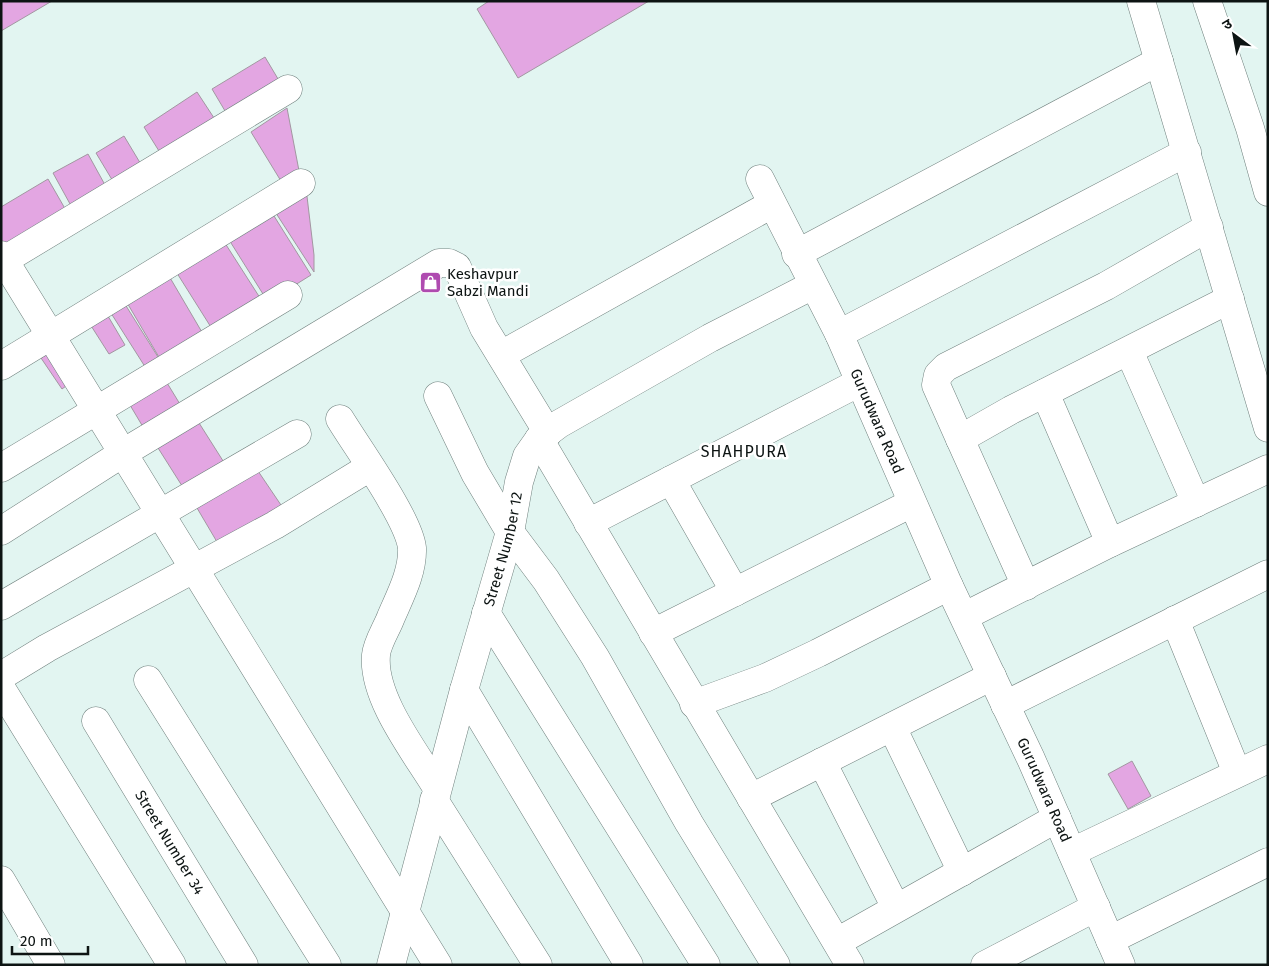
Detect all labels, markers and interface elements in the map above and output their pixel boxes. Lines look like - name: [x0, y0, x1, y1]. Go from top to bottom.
- north arrow: [1209, 10, 1259, 60]
- text: उ: [1219, 15, 1236, 34]
- place label: Keshavpur Sabzi Mandi: [447, 265, 529, 300]
- shop icon: Keshavpur Sabzi Mandi: [419, 271, 443, 295]
- street label: Gurudwara Road: [846, 366, 908, 476]
- district label: SHAHPURA: [701, 442, 787, 461]
- street label: Street Number 12: [480, 490, 526, 608]
- street label: Gurudwara Road: [1013, 735, 1075, 845]
- street label: Street Number 34: [131, 787, 208, 898]
- scale bar: [12, 924, 89, 956]
- text: 20 m: [20, 932, 53, 950]

